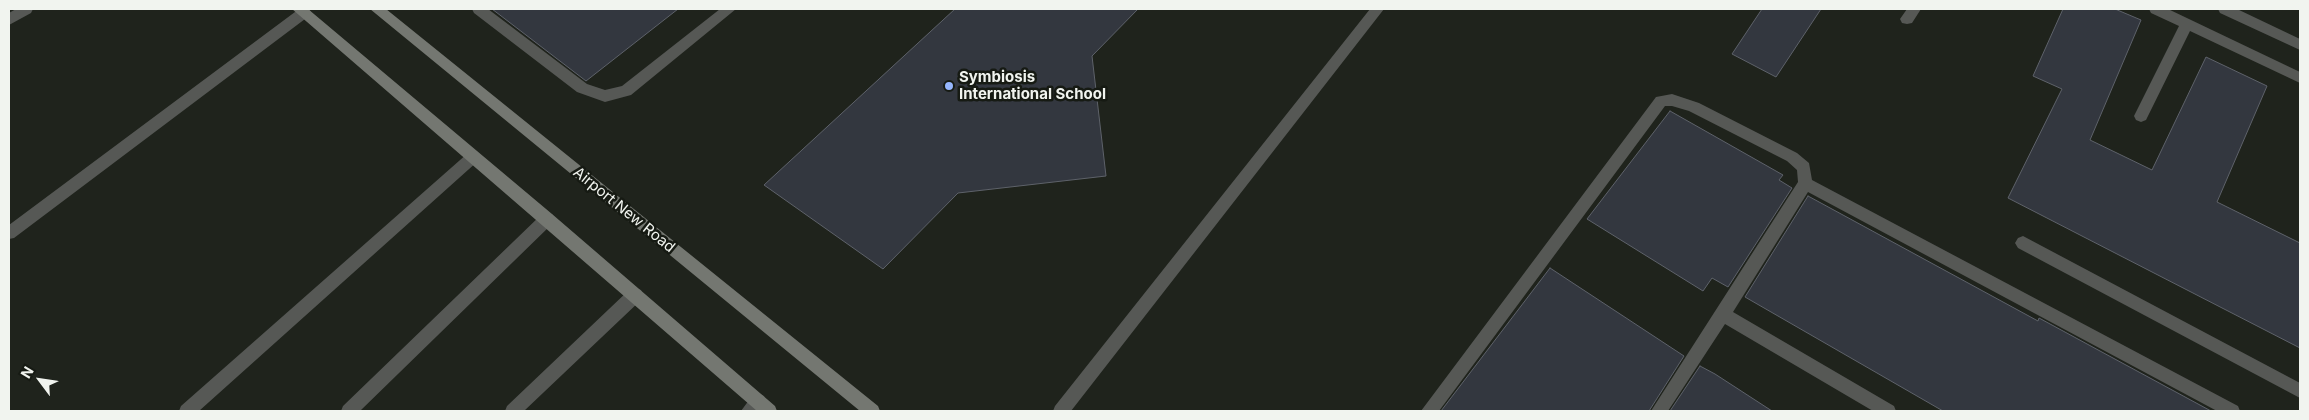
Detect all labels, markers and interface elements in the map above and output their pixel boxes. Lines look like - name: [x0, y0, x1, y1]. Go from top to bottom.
- place label: Symbiosis International School: [959, 68, 1106, 103]
- marker: Symbiosis International School: [943, 80, 955, 92]
- street label: Airport New Road: [570, 163, 678, 257]
- north arrow: [15, 355, 65, 405]
- text: N: [17, 363, 37, 381]

